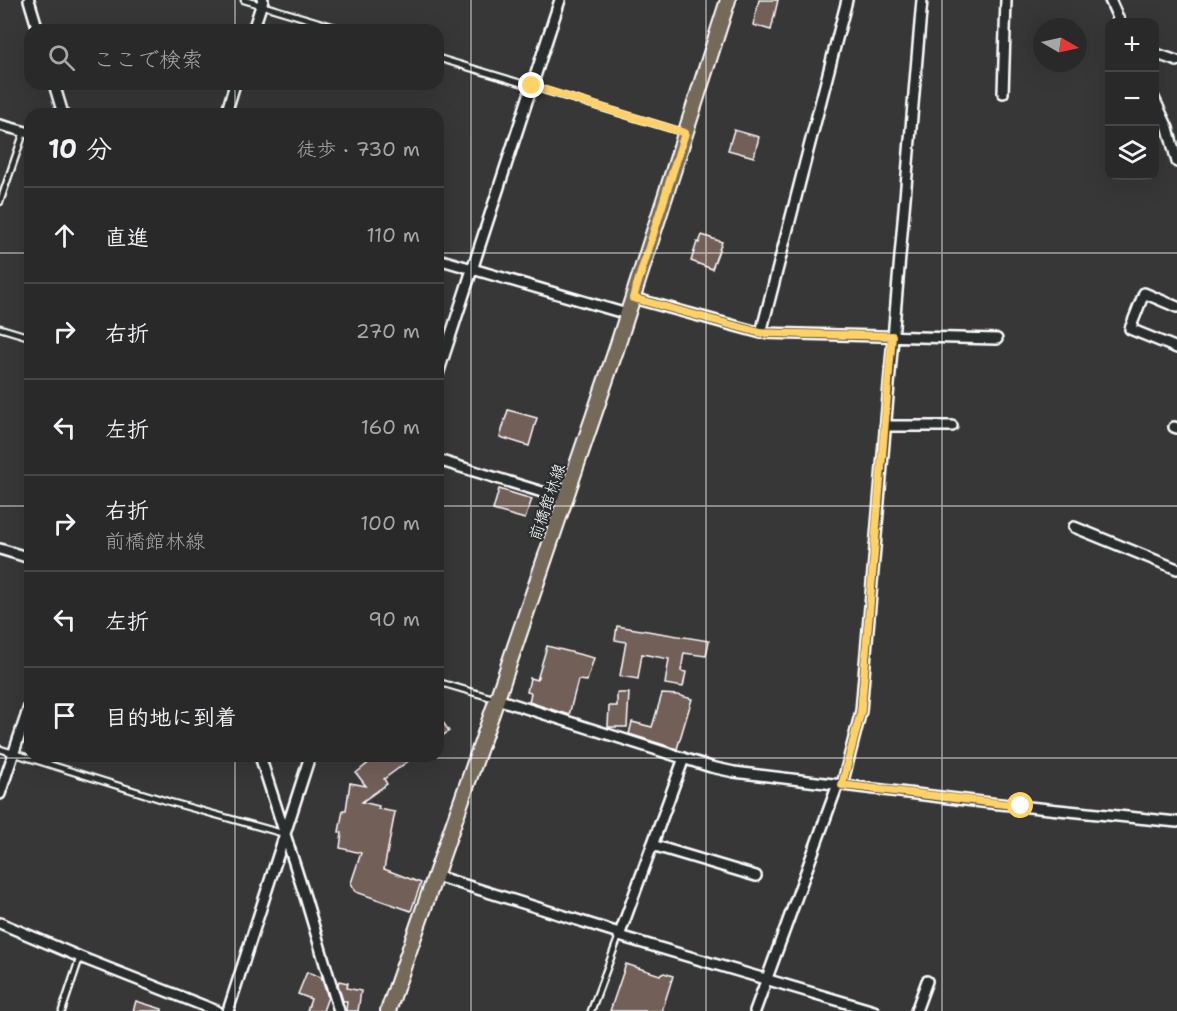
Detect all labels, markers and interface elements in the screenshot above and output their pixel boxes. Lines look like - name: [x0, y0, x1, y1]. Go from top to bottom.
- north arrow: [1033, 18, 1087, 72]
- map controls: [1105, 18, 1159, 180]
- button: +: [1105, 18, 1159, 72]
- search box: [24, 24, 444, 90]
- icon: search: [45, 41, 78, 74]
- text: ここで検索: [93, 45, 203, 74]
- route end: [518, 72, 544, 98]
- button: −: [1105, 72, 1159, 126]
- button: layers: [1105, 126, 1159, 180]
- text: 10 分: [48, 131, 112, 166]
- text: 徒歩 · 730 m: [296, 136, 420, 162]
- icon: ahead: [48, 219, 81, 252]
- text: 110 m: [366, 222, 420, 248]
- text: 直進: [105, 223, 149, 252]
- icon: right: [48, 315, 81, 348]
- text: 270 m: [356, 318, 420, 344]
- text: 右折: [105, 319, 149, 348]
- icon: left: [48, 411, 81, 444]
- text: 160 m: [361, 414, 420, 440]
- text: 左折: [105, 415, 149, 444]
- street label: 前橋館林線: [524, 461, 570, 543]
- text: 右折: [105, 496, 149, 525]
- icon: right: [48, 507, 81, 540]
- text: 100 m: [360, 510, 420, 536]
- text: 前橋館林線: [105, 528, 205, 554]
- icon: left: [48, 603, 81, 636]
- text: 90 m: [368, 606, 420, 632]
- text: 左折: [105, 607, 149, 636]
- icon: arrive: [48, 699, 81, 732]
- text: 目的地に到着: [105, 703, 237, 732]
- route start: [1007, 792, 1033, 818]

